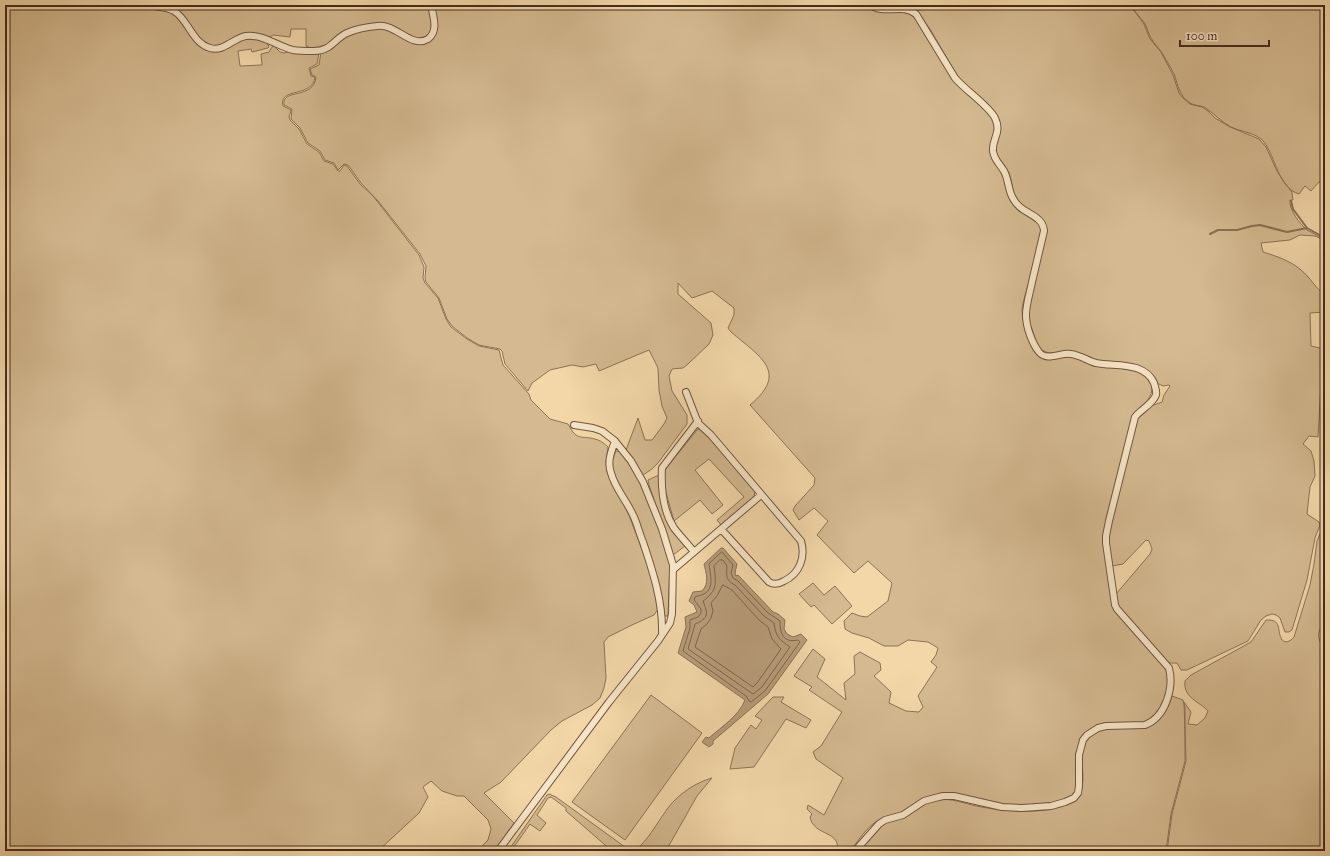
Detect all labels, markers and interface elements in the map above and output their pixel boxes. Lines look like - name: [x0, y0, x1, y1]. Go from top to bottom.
- scale bar: [1180, 22, 1269, 48]
- text: 100 m: [1186, 29, 1217, 43]

